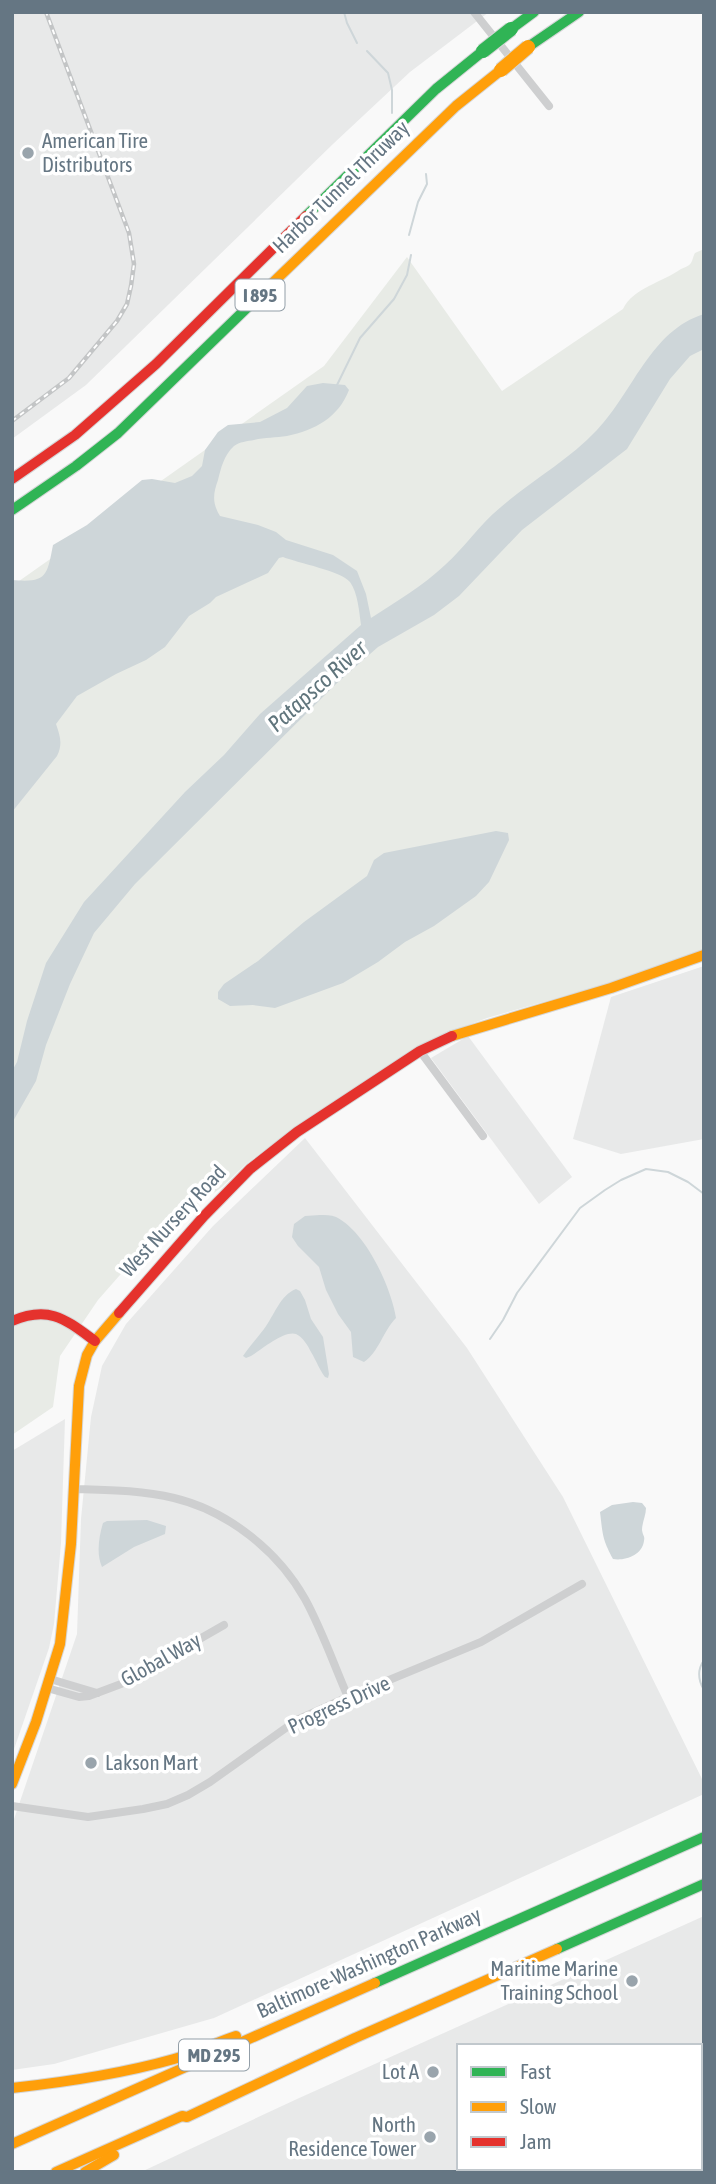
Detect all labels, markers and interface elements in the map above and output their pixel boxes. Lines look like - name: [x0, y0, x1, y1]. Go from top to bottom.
- street label: Harbor Tunnel Thruway: [267, 115, 414, 257]
- place label: American Tire Distributors: [42, 128, 148, 176]
- marker: American Tire Distributors: [20, 145, 36, 161]
- road number: I 895: [236, 280, 284, 310]
- water label: Patapsco River: [262, 634, 373, 737]
- street label: West Nursery Road: [114, 1159, 230, 1281]
- street label: Global Way: [116, 1627, 205, 1691]
- street label: Progress Drive: [284, 1670, 393, 1738]
- place label: Lakson Mart: [105, 1750, 198, 1774]
- marker: Lakson Mart: [83, 1755, 99, 1771]
- street label: Baltimore-Washington Parkway: [253, 1902, 485, 2022]
- place label: Maritime Marine Training School: [490, 1956, 618, 2004]
- marker: Maritime Marine Training School: [624, 1973, 640, 1989]
- road number: MD 295: [179, 2039, 249, 2070]
- legend: [457, 2044, 702, 2170]
- place label: Lot A: [382, 2059, 420, 2083]
- text: Fast: [520, 2059, 551, 2083]
- marker: Lot A: [425, 2064, 441, 2080]
- text: Slow: [520, 2094, 557, 2118]
- place label: North Residence Tower: [288, 2112, 417, 2160]
- marker: North Residence Tower: [422, 2129, 438, 2145]
- text: Jam: [520, 2129, 552, 2153]

